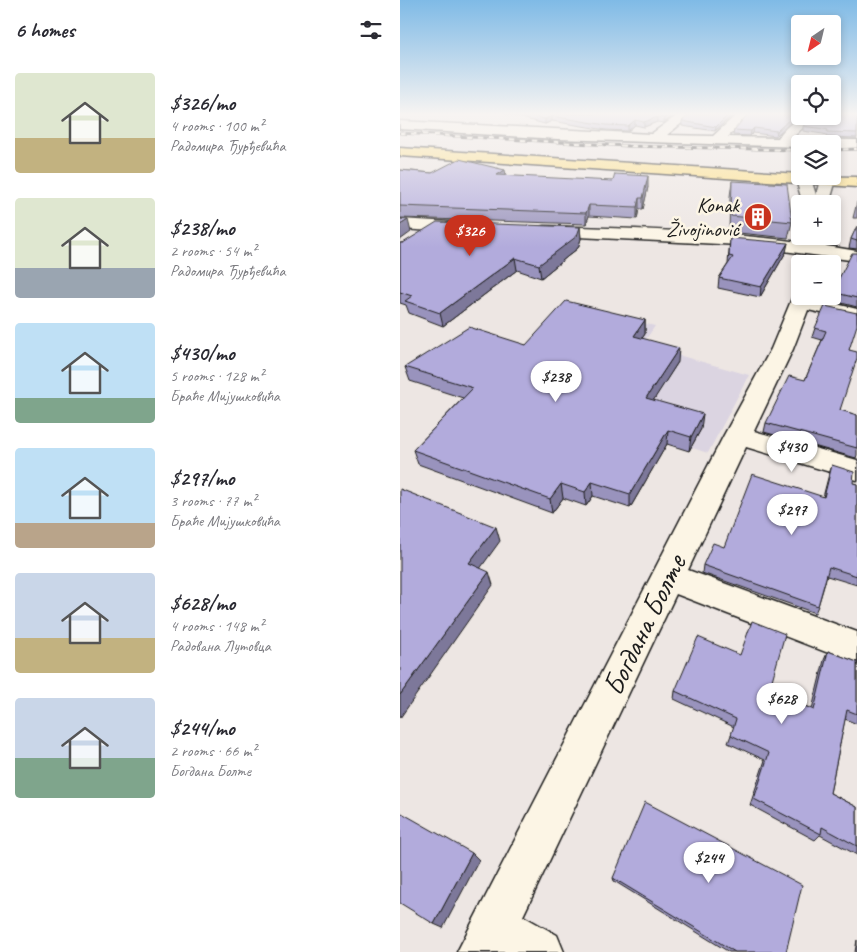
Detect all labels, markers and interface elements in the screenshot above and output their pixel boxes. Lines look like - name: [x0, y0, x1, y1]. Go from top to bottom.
- north arrow: [791, 15, 841, 65]
- map controls: [791, 15, 841, 305]
- icon: filters: [357, 16, 385, 44]
- text: 6 homes: [15, 17, 75, 43]
- button: locate: [791, 75, 841, 125]
- text: $326/mo: [170, 90, 235, 116]
- icon: home: [55, 93, 115, 153]
- text: 4 rooms · 100 m²: [170, 116, 264, 136]
- button: layers: [791, 135, 841, 185]
- text: Радомира Ђурђевића: [170, 136, 285, 156]
- place label: Konak Živojinović: [666, 192, 742, 242]
- button: +: [791, 195, 841, 245]
- building icon: Konak Živojinović: [743, 202, 773, 232]
- pin: $326: [440, 214, 500, 257]
- text: $238/mo: [170, 215, 235, 241]
- icon: home: [55, 218, 115, 278]
- text: $326: [455, 221, 485, 241]
- text: 2 rooms · 54 m²: [170, 241, 256, 261]
- button: −: [791, 255, 841, 305]
- text: Радомира Ђурђевића: [170, 261, 285, 281]
- text: $430/mo: [170, 340, 235, 366]
- icon: home: [55, 343, 115, 403]
- pin: $238: [526, 360, 586, 403]
- text: 5 rooms · 128 m²: [170, 366, 264, 386]
- text: $238: [542, 367, 570, 387]
- text: Браће Мијушковића: [170, 386, 280, 406]
- pin: $430: [762, 430, 822, 473]
- text: $430: [778, 437, 806, 457]
- text: $297/mo: [170, 465, 234, 491]
- icon: home: [55, 468, 115, 528]
- text: 3 rooms · 77 m²: [170, 491, 256, 511]
- pin: $297: [762, 494, 822, 536]
- text: $297: [778, 500, 806, 520]
- text: Браће Мијушковића: [170, 511, 280, 531]
- street label: Богдана Болте: [594, 546, 695, 702]
- text: $628/mo: [170, 590, 235, 616]
- icon: home: [55, 593, 115, 653]
- text: 4 rooms · 148 m²: [170, 616, 264, 636]
- text: Радована Лутовца: [170, 636, 271, 656]
- pin: $628: [752, 682, 812, 725]
- text: $628: [767, 689, 797, 709]
- text: $244/mo: [170, 715, 235, 741]
- icon: home: [55, 718, 115, 778]
- text: 2 rooms · 66 m²: [170, 741, 256, 761]
- text: Богдана Болте: [170, 761, 251, 781]
- pin: $244: [679, 842, 739, 884]
- text: $244: [695, 848, 723, 868]

